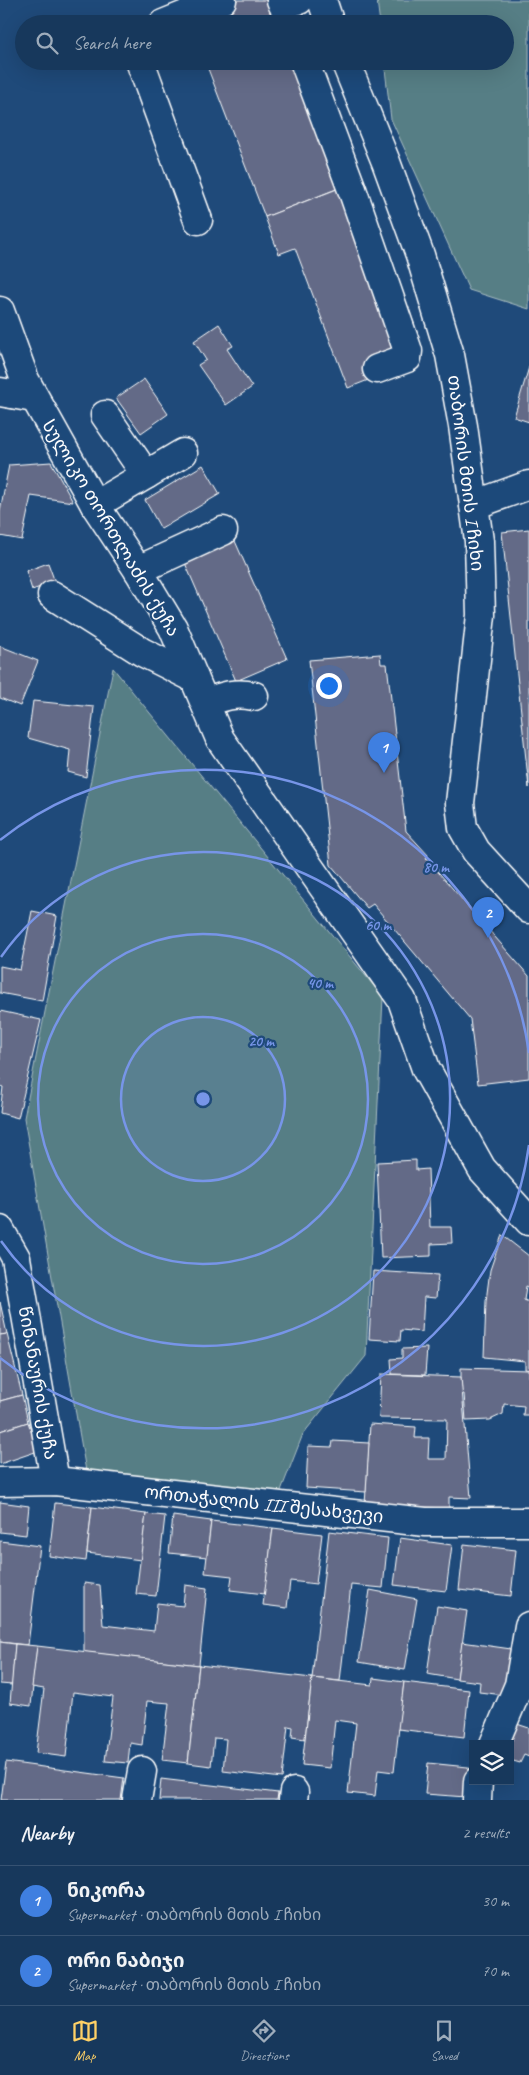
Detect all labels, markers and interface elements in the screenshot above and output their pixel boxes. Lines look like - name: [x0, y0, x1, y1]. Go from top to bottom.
- search box: [15, 15, 514, 70]
- icon: search: [33, 29, 61, 57]
- text: Search here: [73, 31, 150, 55]
- street label: თაბორის მთის I ჩიხი: [443, 374, 489, 572]
- street label: სულიკო თორთლაძის ქუჩა: [37, 416, 185, 640]
- your location: [316, 673, 342, 699]
- pin: 1: [368, 732, 400, 773]
- text: 80 m: [423, 858, 450, 877]
- pin: 2: [472, 897, 504, 938]
- text: 60 m: [365, 916, 392, 935]
- text: 40 m: [307, 974, 334, 993]
- text: 20 m: [248, 1032, 275, 1051]
- centre of rings: [194, 1090, 212, 1108]
- street label: წინანაურის ქუჩა: [14, 1305, 62, 1461]
- street label: ორთაჭალის III შესახვევი: [143, 1481, 385, 1527]
- map controls: [469, 1740, 514, 1785]
- button: layers: [469, 1740, 514, 1785]
- text: Nearby: [20, 1820, 73, 1846]
- text: 2 results: [462, 1823, 509, 1843]
- text: ნიკორა: [67, 1879, 145, 1903]
- text: 1: [32, 1891, 40, 1911]
- text: 30 m: [482, 1891, 509, 1911]
- text: Supermarket · თაბორის მთის I ჩიხი: [67, 1905, 321, 1925]
- text: ორი ნაბიჯი: [67, 1949, 185, 1973]
- text: 2: [32, 1961, 40, 1981]
- text: 70 m: [482, 1961, 509, 1981]
- text: Supermarket · თაბორის მთის I ჩიხი: [67, 1975, 321, 1995]
- tab: Map: [71, 2017, 99, 2064]
- tab: Directions: [240, 2017, 289, 2064]
- tab: Saved: [430, 2017, 458, 2064]

